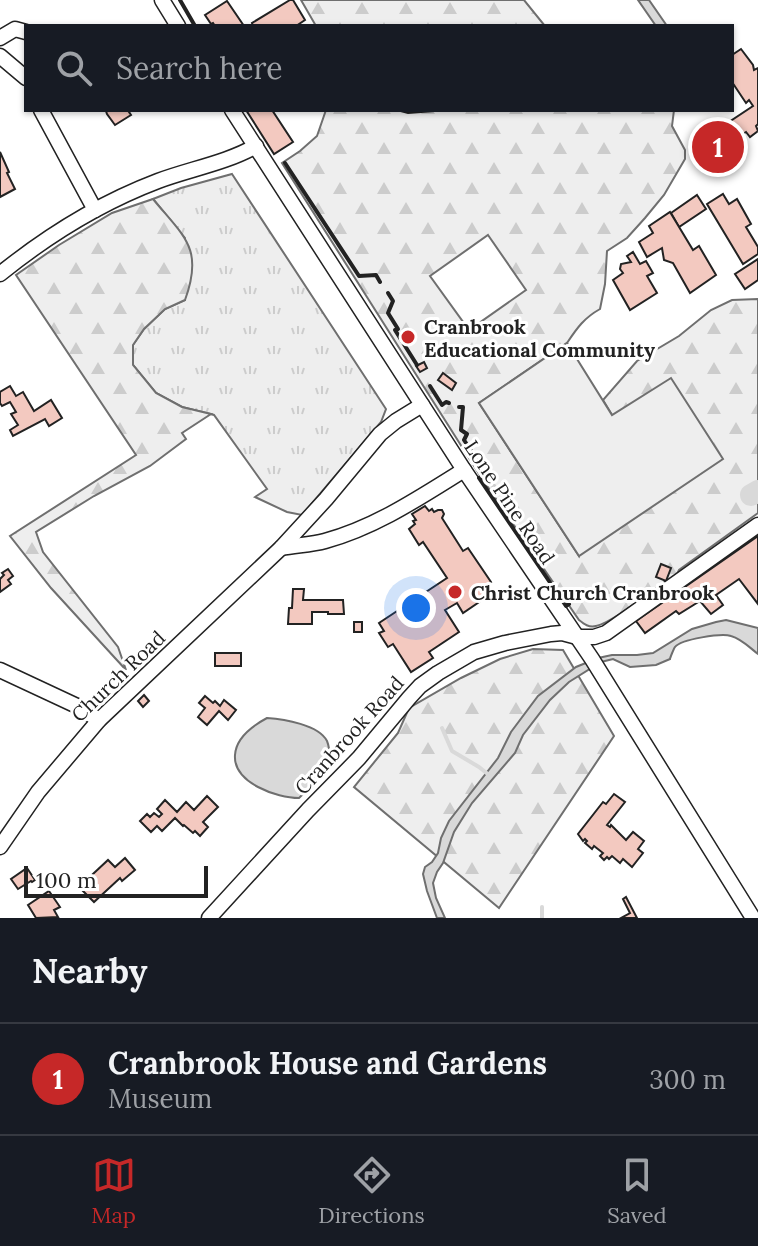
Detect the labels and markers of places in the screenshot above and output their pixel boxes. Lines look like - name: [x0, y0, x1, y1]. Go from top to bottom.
- pin: 1: [692, 117, 744, 177]
- place label: Cranbrook Educational Community: [424, 314, 655, 362]
- marker: Cranbrook Educational Community: [399, 328, 417, 346]
- place label: Christ Church Cranbrook: [471, 580, 714, 605]
- marker: Christ Church Cranbrook: [446, 583, 464, 601]

